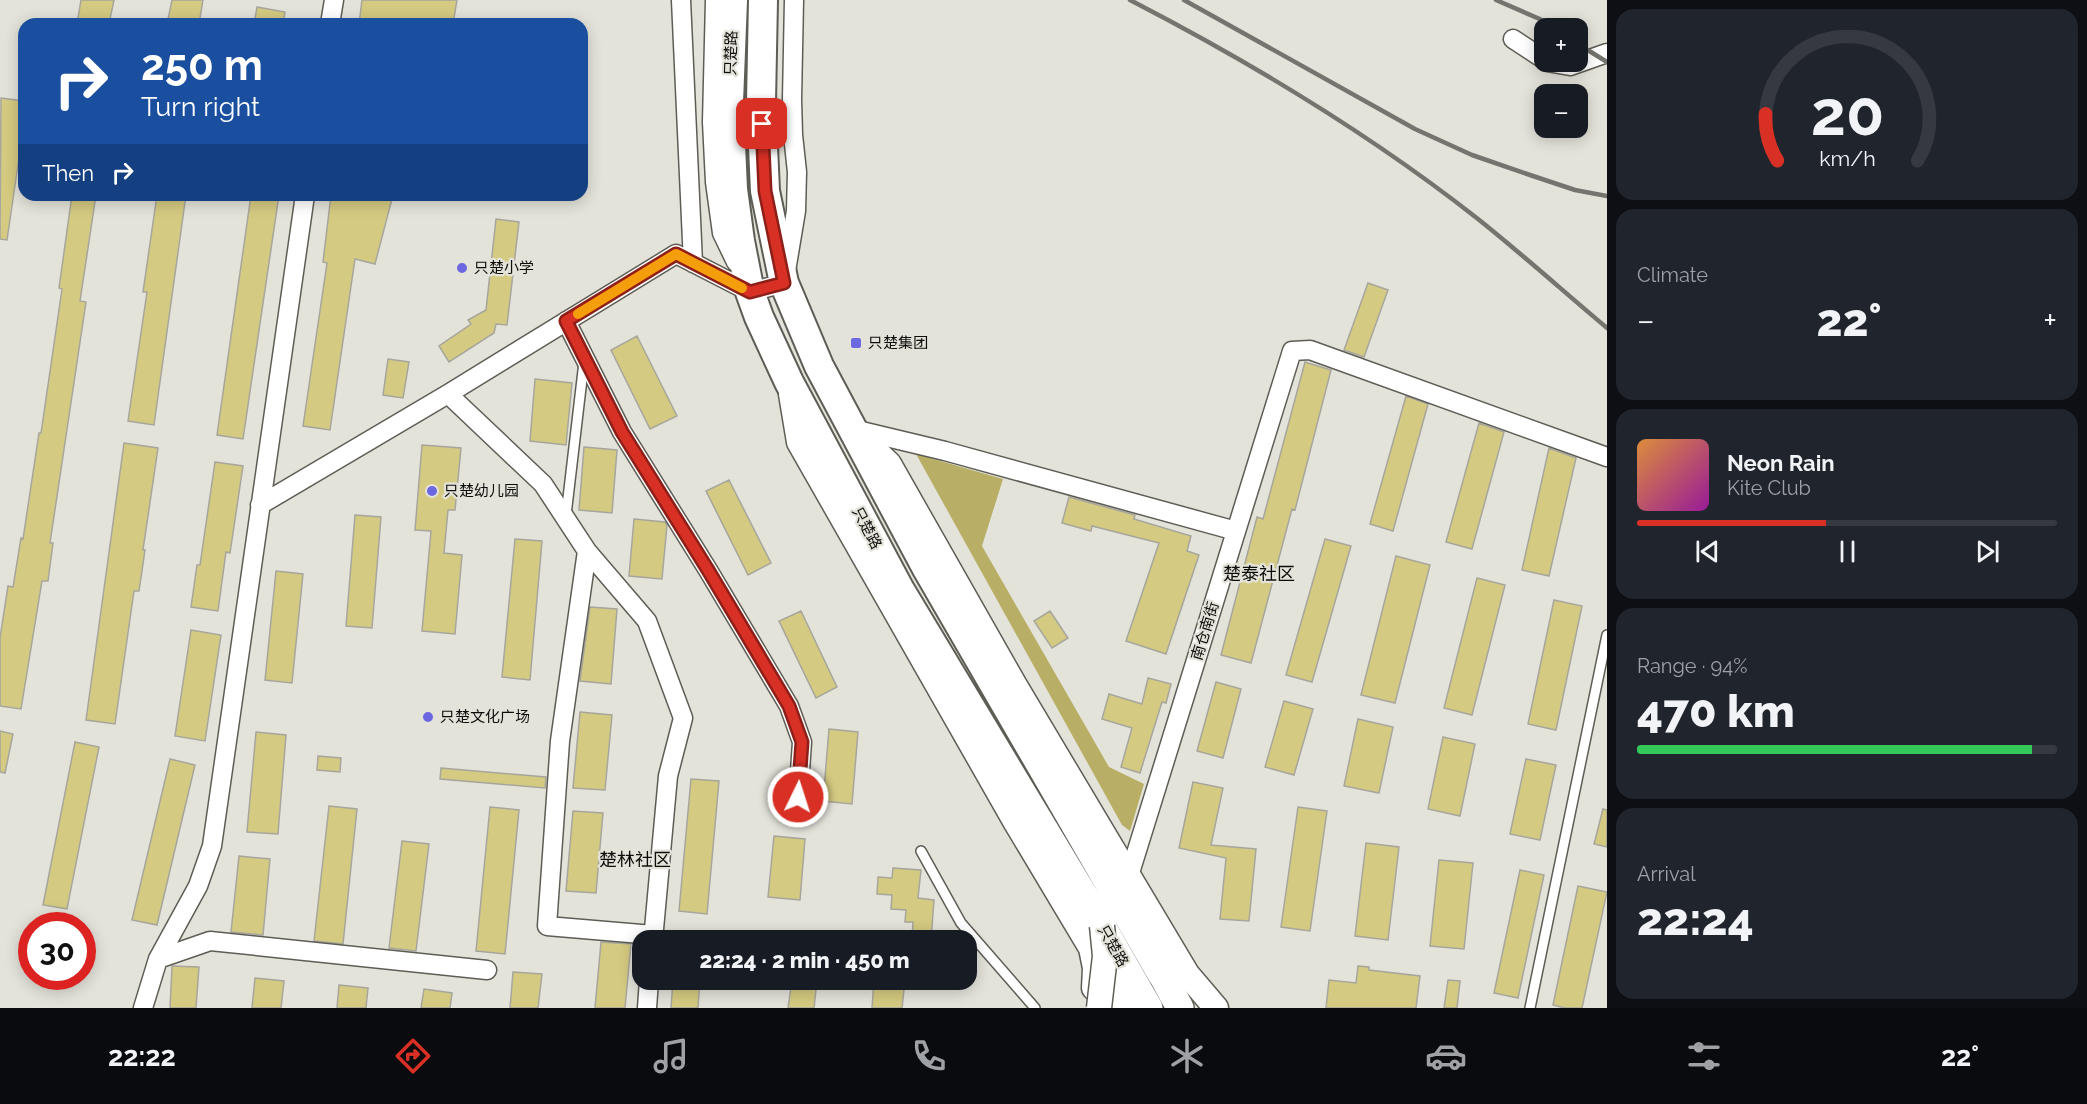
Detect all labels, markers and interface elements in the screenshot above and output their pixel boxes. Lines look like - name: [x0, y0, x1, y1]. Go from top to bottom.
- map controls: [1534, 18, 1588, 138]
- button: +: [1534, 18, 1588, 72]
- street label: 只楚路: [721, 30, 741, 76]
- text: 250 m: [141, 41, 263, 90]
- icon: right: [42, 42, 120, 120]
- text: 20: [1810, 77, 1884, 151]
- button: −: [1534, 84, 1588, 138]
- text: Turn right: [141, 91, 260, 122]
- pin: [736, 98, 787, 149]
- icon: arrive: [745, 107, 778, 140]
- text: km/h: [1819, 147, 1875, 172]
- icon: right: [106, 156, 139, 189]
- text: Then: [42, 160, 94, 186]
- place label: 只楚小学: [474, 259, 534, 277]
- marker: 只楚小学: [455, 261, 469, 275]
- text: Climate: [1637, 263, 1708, 287]
- text: 22°: [1816, 294, 1882, 347]
- text: −: [1637, 301, 1655, 340]
- text: +: [2043, 301, 2057, 340]
- place label: 只楚集团: [868, 334, 928, 352]
- marker: 只楚集团: [849, 336, 863, 350]
- text: Neon Rain: [1727, 450, 1835, 476]
- text: Kite Club: [1727, 476, 1811, 500]
- place label: 只楚幼儿园: [444, 482, 519, 500]
- marker: 只楚幼儿园: [425, 484, 439, 498]
- street label: 只楚路: [848, 504, 886, 552]
- icon: previous: [1691, 535, 1724, 568]
- icon: pause: [1831, 535, 1864, 568]
- icon: next: [1971, 535, 2004, 568]
- district label: 楚泰社区: [1223, 563, 1295, 584]
- street label: 南仓南街: [1188, 600, 1222, 662]
- text: Range · 94%: [1637, 654, 1747, 678]
- text: 470 km: [1637, 685, 1795, 738]
- place label: 只楚文化广场: [440, 708, 530, 726]
- marker: 只楚文化广场: [421, 710, 435, 724]
- position arrow: [766, 765, 830, 829]
- district label: 楚林社区: [599, 849, 671, 870]
- text: Arrival: [1637, 862, 1696, 886]
- text: 22:24: [1637, 893, 1754, 946]
- speed limit sign: 30: [18, 912, 96, 990]
- street label: 只楚路: [1094, 922, 1132, 970]
- text: 22:24 · 2 min · 450 m: [699, 947, 910, 973]
- icon: directions: [392, 1035, 434, 1077]
- icon: music: [650, 1035, 692, 1077]
- icon: phone: [908, 1035, 950, 1077]
- icon: climate: [1166, 1035, 1208, 1077]
- icon: car: [1425, 1035, 1467, 1077]
- icon: filters: [1683, 1035, 1725, 1077]
- text: 22:22: [108, 1041, 176, 1072]
- text: 22°: [1941, 1041, 1979, 1072]

